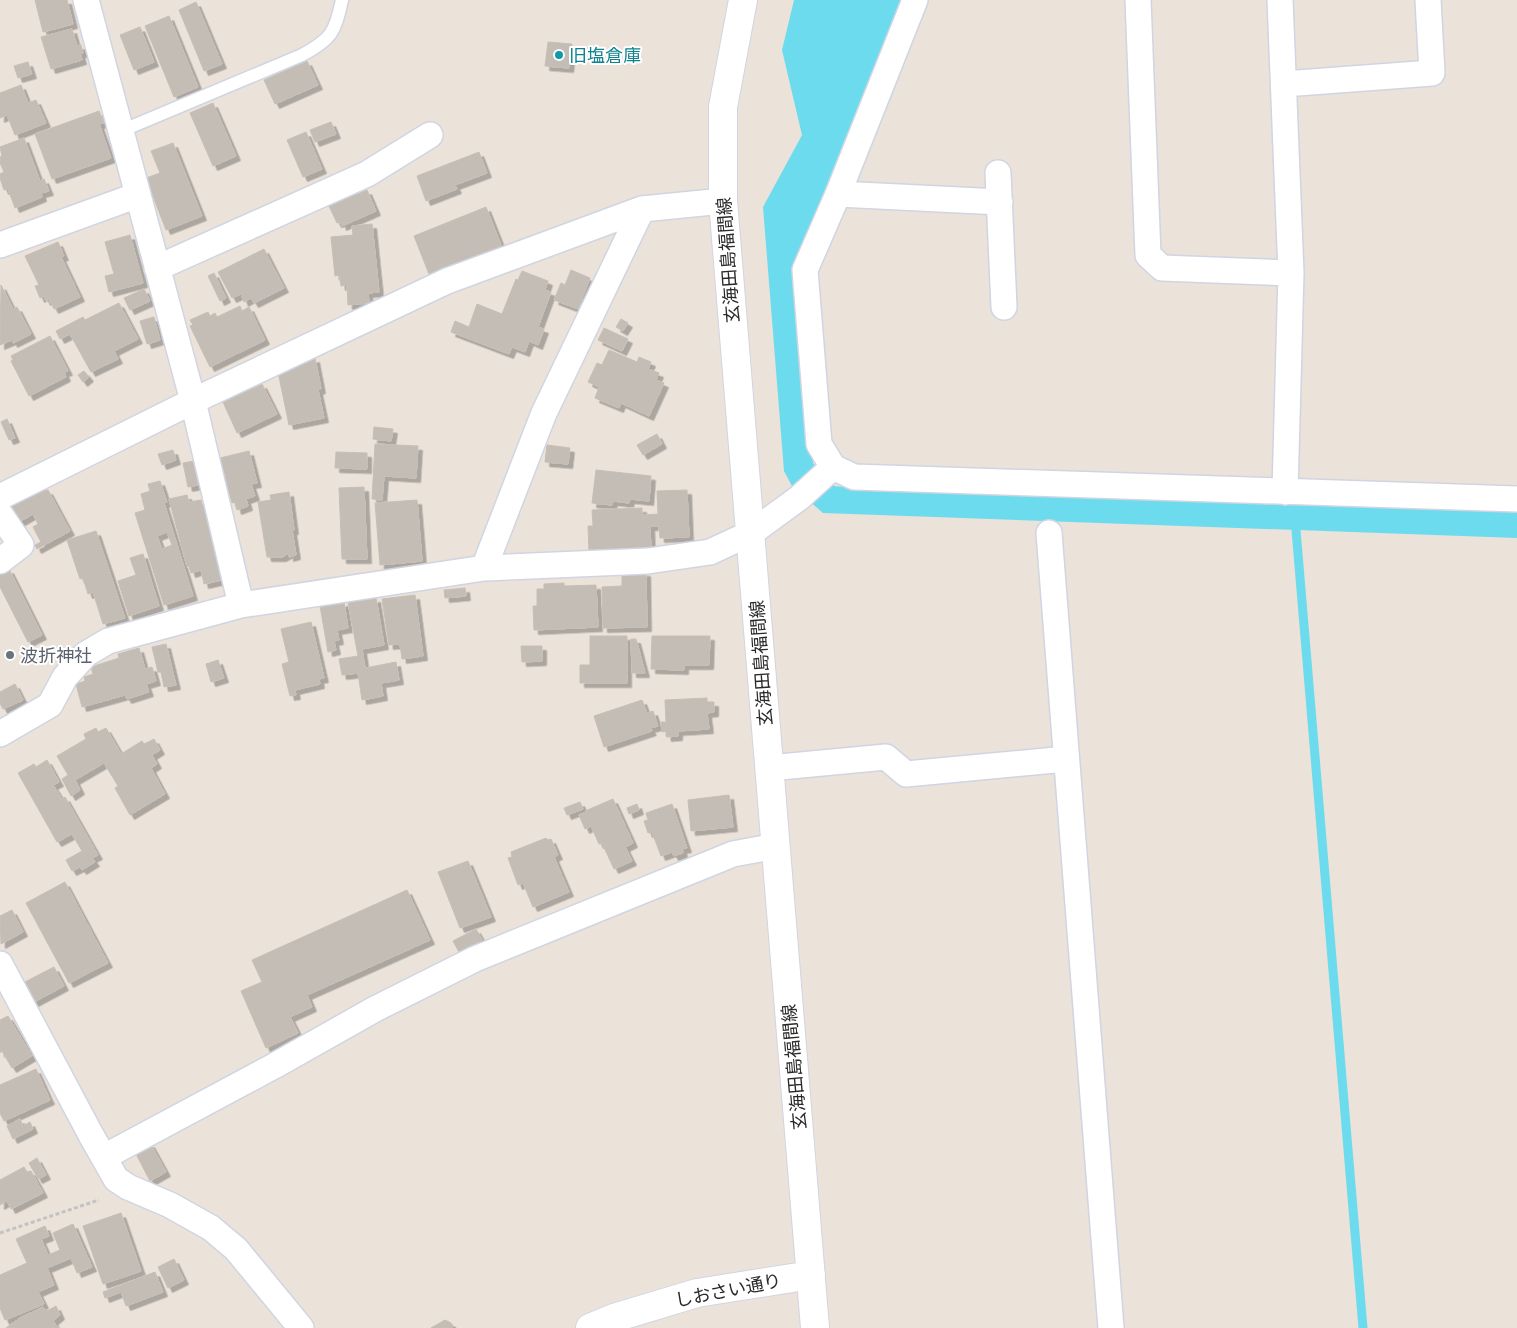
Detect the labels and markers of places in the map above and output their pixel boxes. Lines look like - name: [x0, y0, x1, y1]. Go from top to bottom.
- place label: 旧塩倉庫: [569, 45, 641, 66]
- marker: 旧塩倉庫: [553, 49, 565, 61]
- place label: 波折神社: [20, 645, 92, 666]
- marker: 波折神社: [4, 649, 16, 661]

